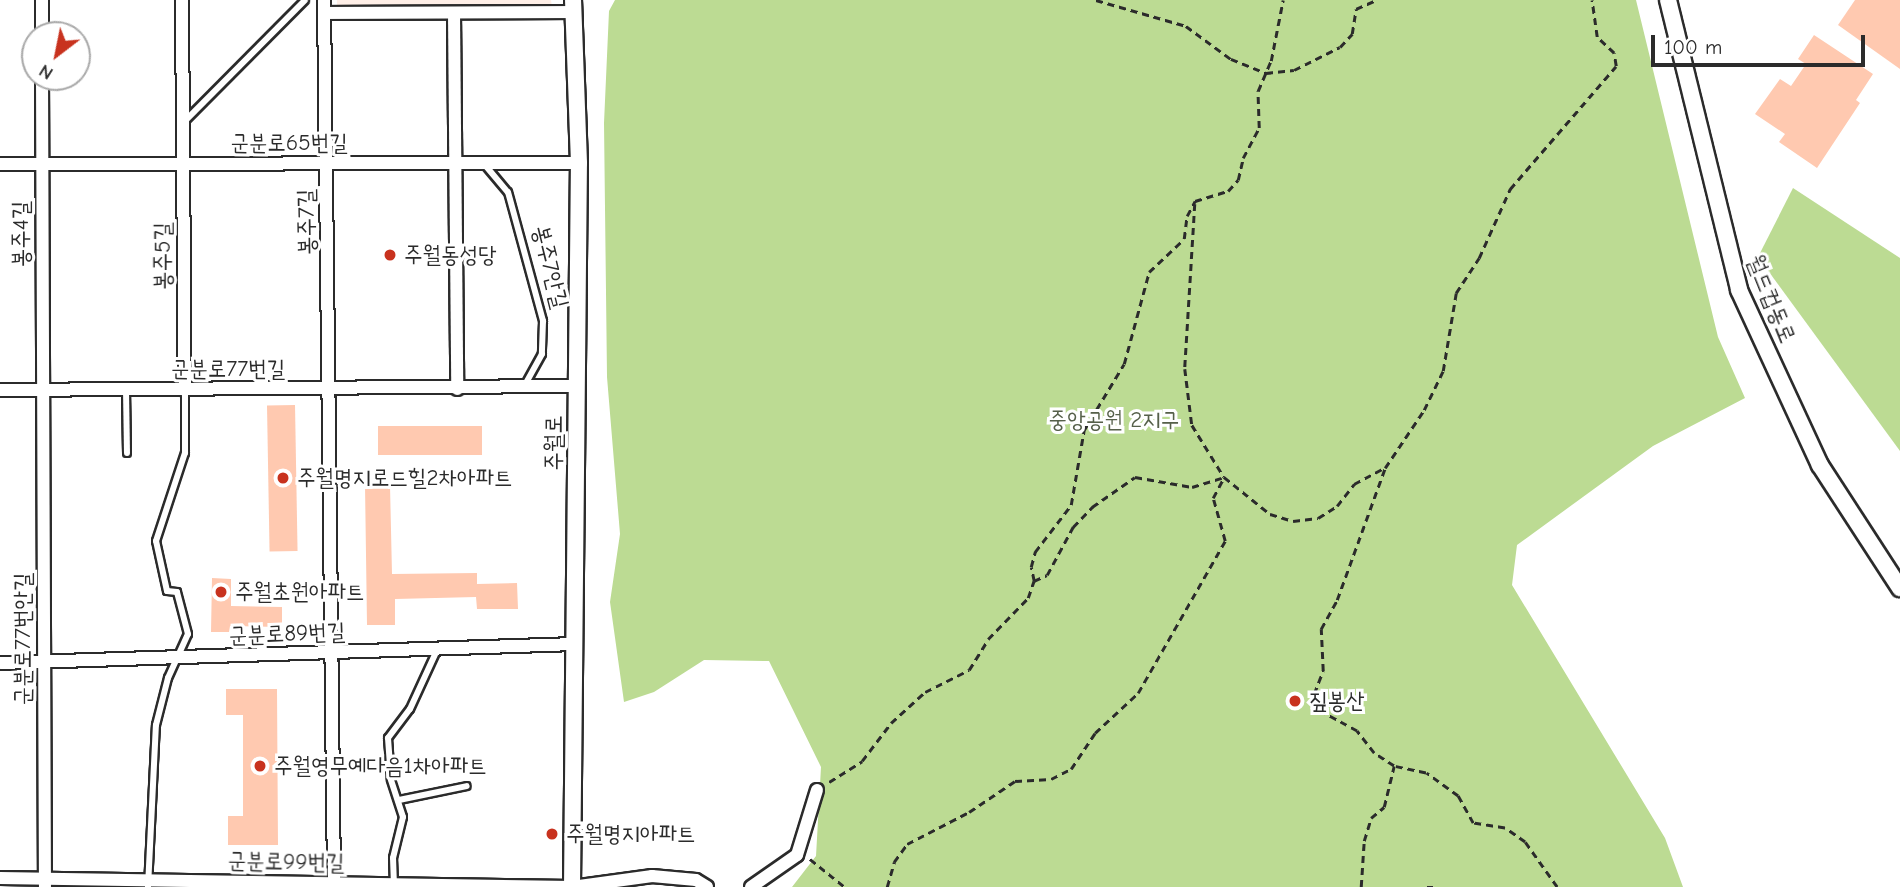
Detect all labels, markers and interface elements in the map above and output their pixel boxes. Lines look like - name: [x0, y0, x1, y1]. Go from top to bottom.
- north arrow: [21, 21, 91, 91]
- scale bar: [1655, 21, 1868, 65]
- text: 100 m: [1664, 35, 1722, 59]
- text: N: [35, 60, 57, 85]
- street label: 군분로65번길: [230, 129, 348, 157]
- street label: 봉주7길: [293, 189, 321, 255]
- street label: 봉주4길: [7, 201, 35, 267]
- street label: 봉주5길: [149, 222, 177, 290]
- street label: 봉주7안길: [526, 222, 574, 312]
- place label: 주월동성당: [404, 241, 497, 269]
- marker: 주월동성당: [382, 247, 398, 263]
- street label: 월드컵동로: [1741, 251, 1801, 347]
- street label: 군분로77번길: [171, 355, 285, 383]
- park label: 중앙공원 2지구: [1049, 406, 1179, 434]
- street label: 주월로: [540, 415, 568, 471]
- place label: 주월명지로드힐2차아파트: [297, 464, 513, 492]
- marker: 주월명지로드힐2차아파트: [275, 470, 291, 486]
- street label: 군분로77번안길: [9, 573, 37, 705]
- place label: 주월초원아파트: [235, 578, 365, 606]
- marker: 주월초원아파트: [213, 584, 229, 600]
- street label: 군분로89번길: [228, 618, 346, 650]
- place label: 짚봉산: [1309, 687, 1365, 715]
- marker: 짚봉산: [1287, 693, 1303, 709]
- place label: 주월영무예다음1차아파트: [274, 752, 487, 780]
- marker: 주월영무예다음1차아파트: [252, 758, 268, 774]
- place label: 주월명지아파트: [566, 820, 696, 848]
- marker: 주월명지아파트: [544, 826, 560, 842]
- street label: 군분로99번길: [227, 847, 345, 877]

